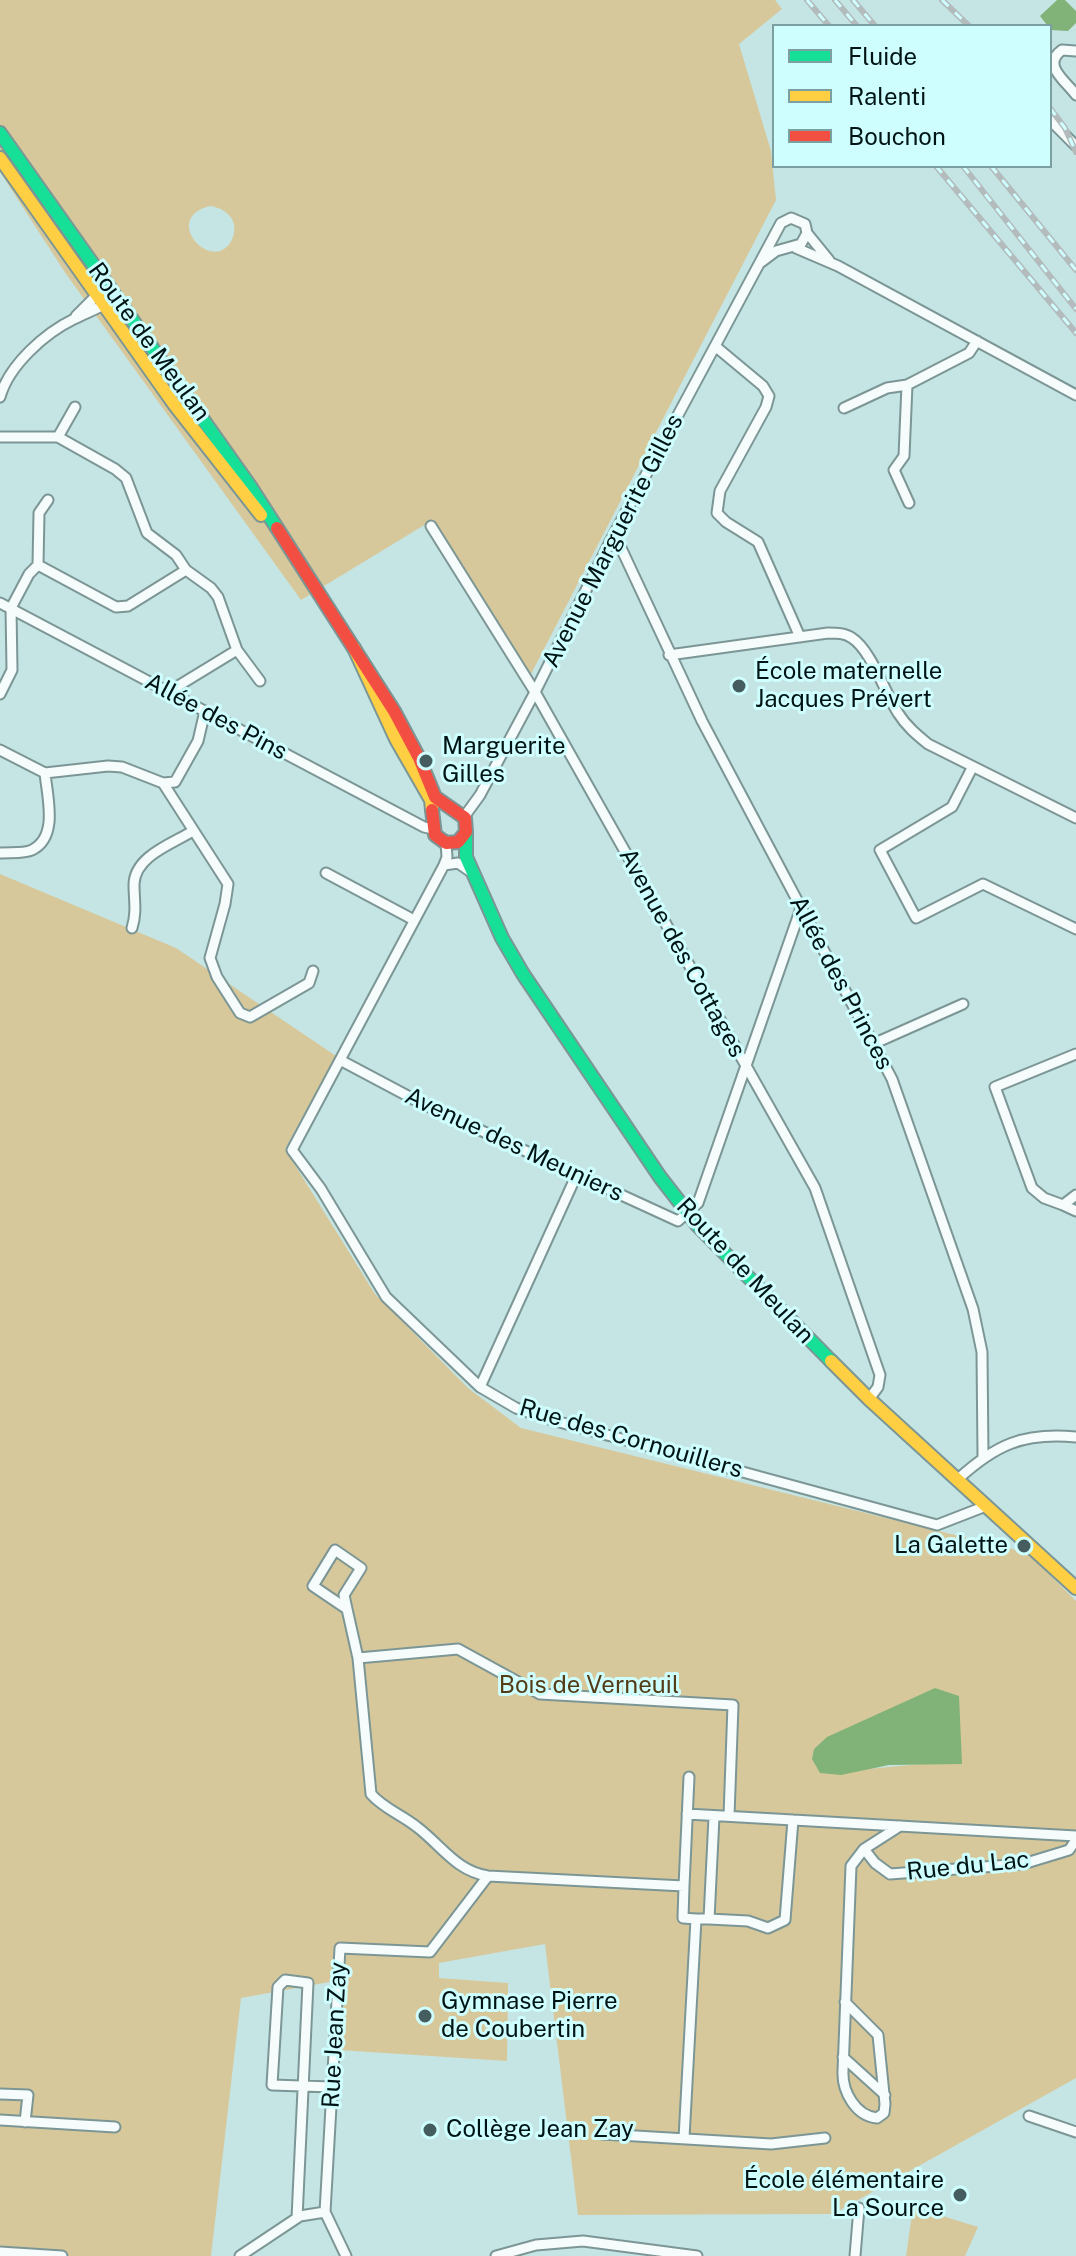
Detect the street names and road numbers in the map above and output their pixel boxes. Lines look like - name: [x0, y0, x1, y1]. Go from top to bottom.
- street label: Route de Meulan: [82, 257, 216, 427]
- street label: Avenue Marguerite Gilles: [536, 409, 690, 673]
- street label: Allée des Pins: [140, 668, 292, 766]
- street label: Avenue des Cottages: [613, 843, 751, 1063]
- street label: Allée des Princes: [783, 891, 899, 1075]
- street label: Avenue des Meuniers: [400, 1082, 628, 1208]
- street label: Route de Meulan: [670, 1192, 820, 1350]
- street label: Rue des Cornouillers: [516, 1393, 746, 1485]
- street label: Rue du Lac: [905, 1845, 1031, 1887]
- street label: Rue Jean Zay: [317, 1961, 353, 2109]

